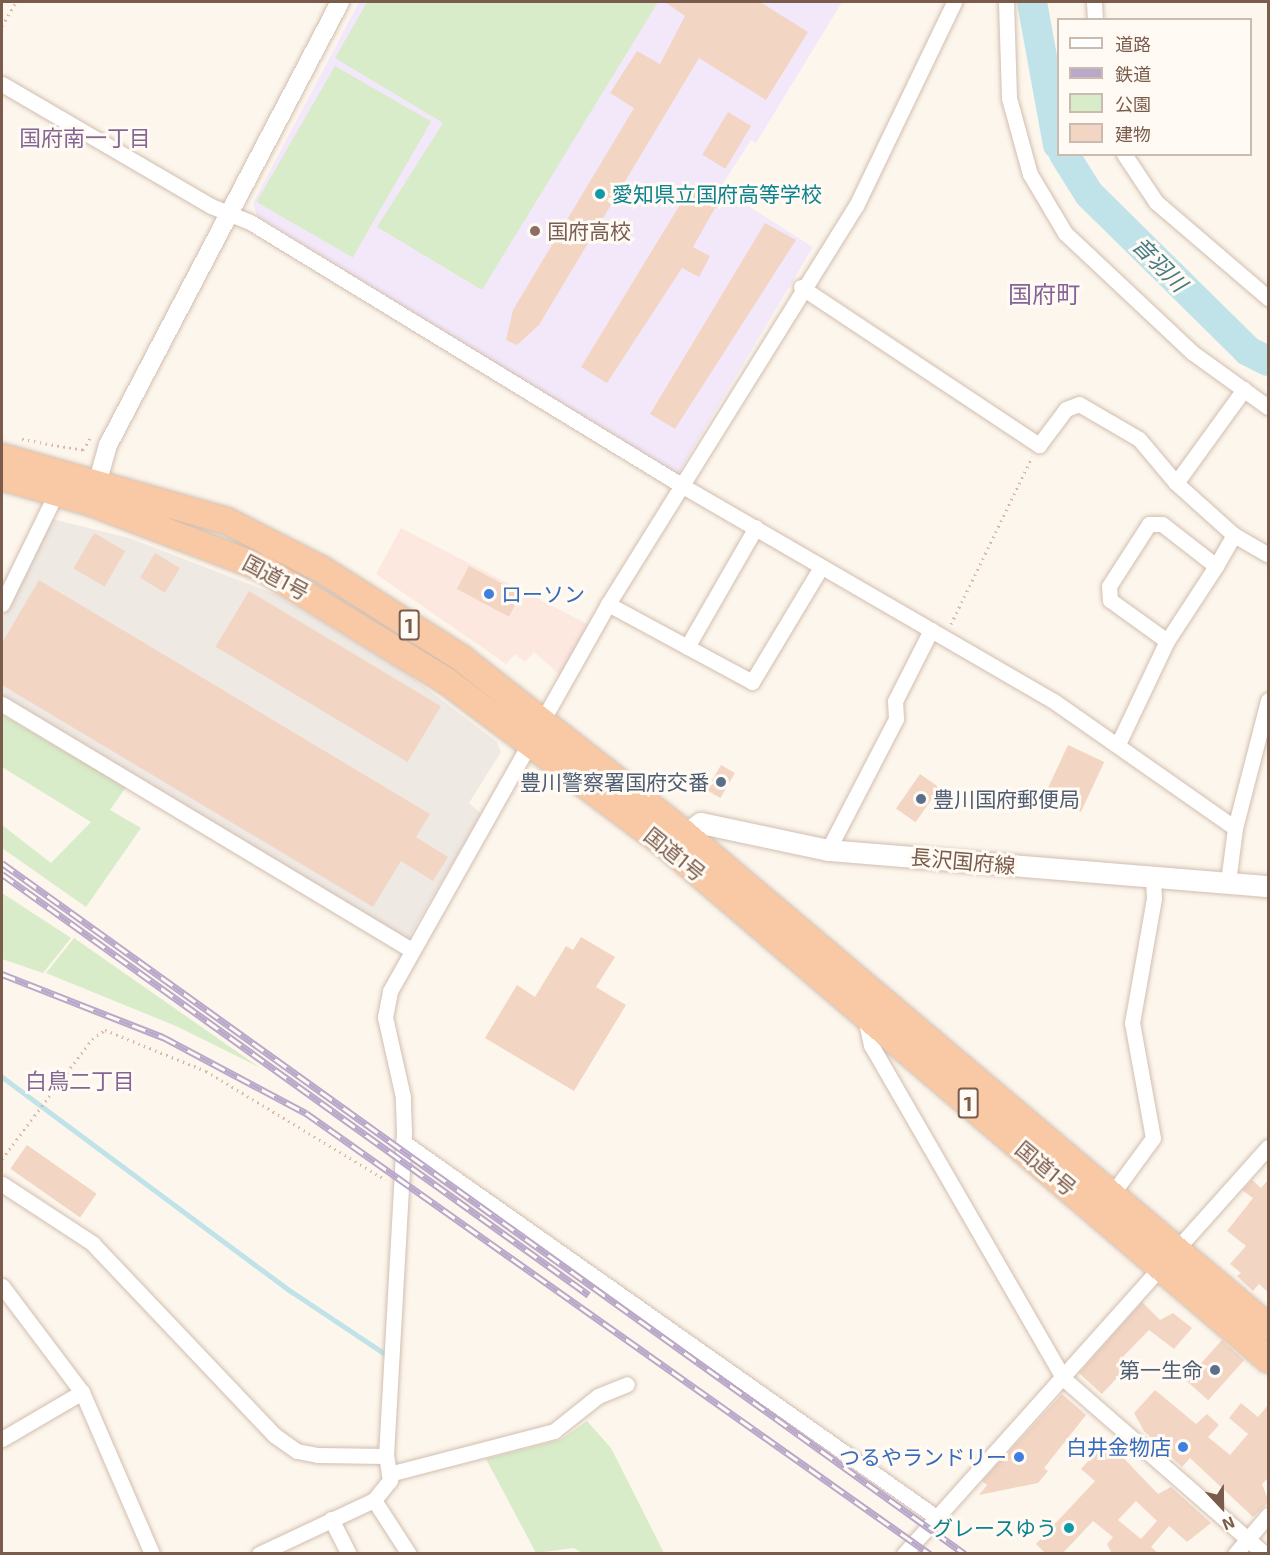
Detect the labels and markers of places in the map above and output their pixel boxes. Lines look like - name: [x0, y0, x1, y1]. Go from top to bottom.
- place label: 愛知県立国府高等学校: [612, 181, 822, 207]
- marker: 愛知県立国府高等学校: [593, 187, 607, 201]
- place label: 国府高校: [547, 218, 631, 244]
- marker: 国府高校: [528, 224, 542, 238]
- place label: ローソン: [501, 581, 585, 607]
- marker: ローソン: [482, 587, 496, 601]
- place label: 豊川警察署国府交番: [520, 769, 709, 795]
- marker: 豊川警察署国府交番: [714, 775, 728, 789]
- place label: 豊川国府郵便局: [933, 786, 1080, 812]
- marker: 豊川国府郵便局: [914, 792, 928, 806]
- place label: 第一生命: [1119, 1357, 1203, 1383]
- marker: 第一生命: [1208, 1363, 1222, 1377]
- place label: 白井金物店: [1066, 1434, 1171, 1460]
- marker: 白井金物店: [1176, 1440, 1190, 1454]
- place label: つるやランドリー: [839, 1444, 1007, 1470]
- marker: つるやランドリー: [1012, 1450, 1026, 1464]
- place label: グレースゆう: [931, 1515, 1057, 1541]
- marker: グレースゆう: [1062, 1521, 1076, 1535]

